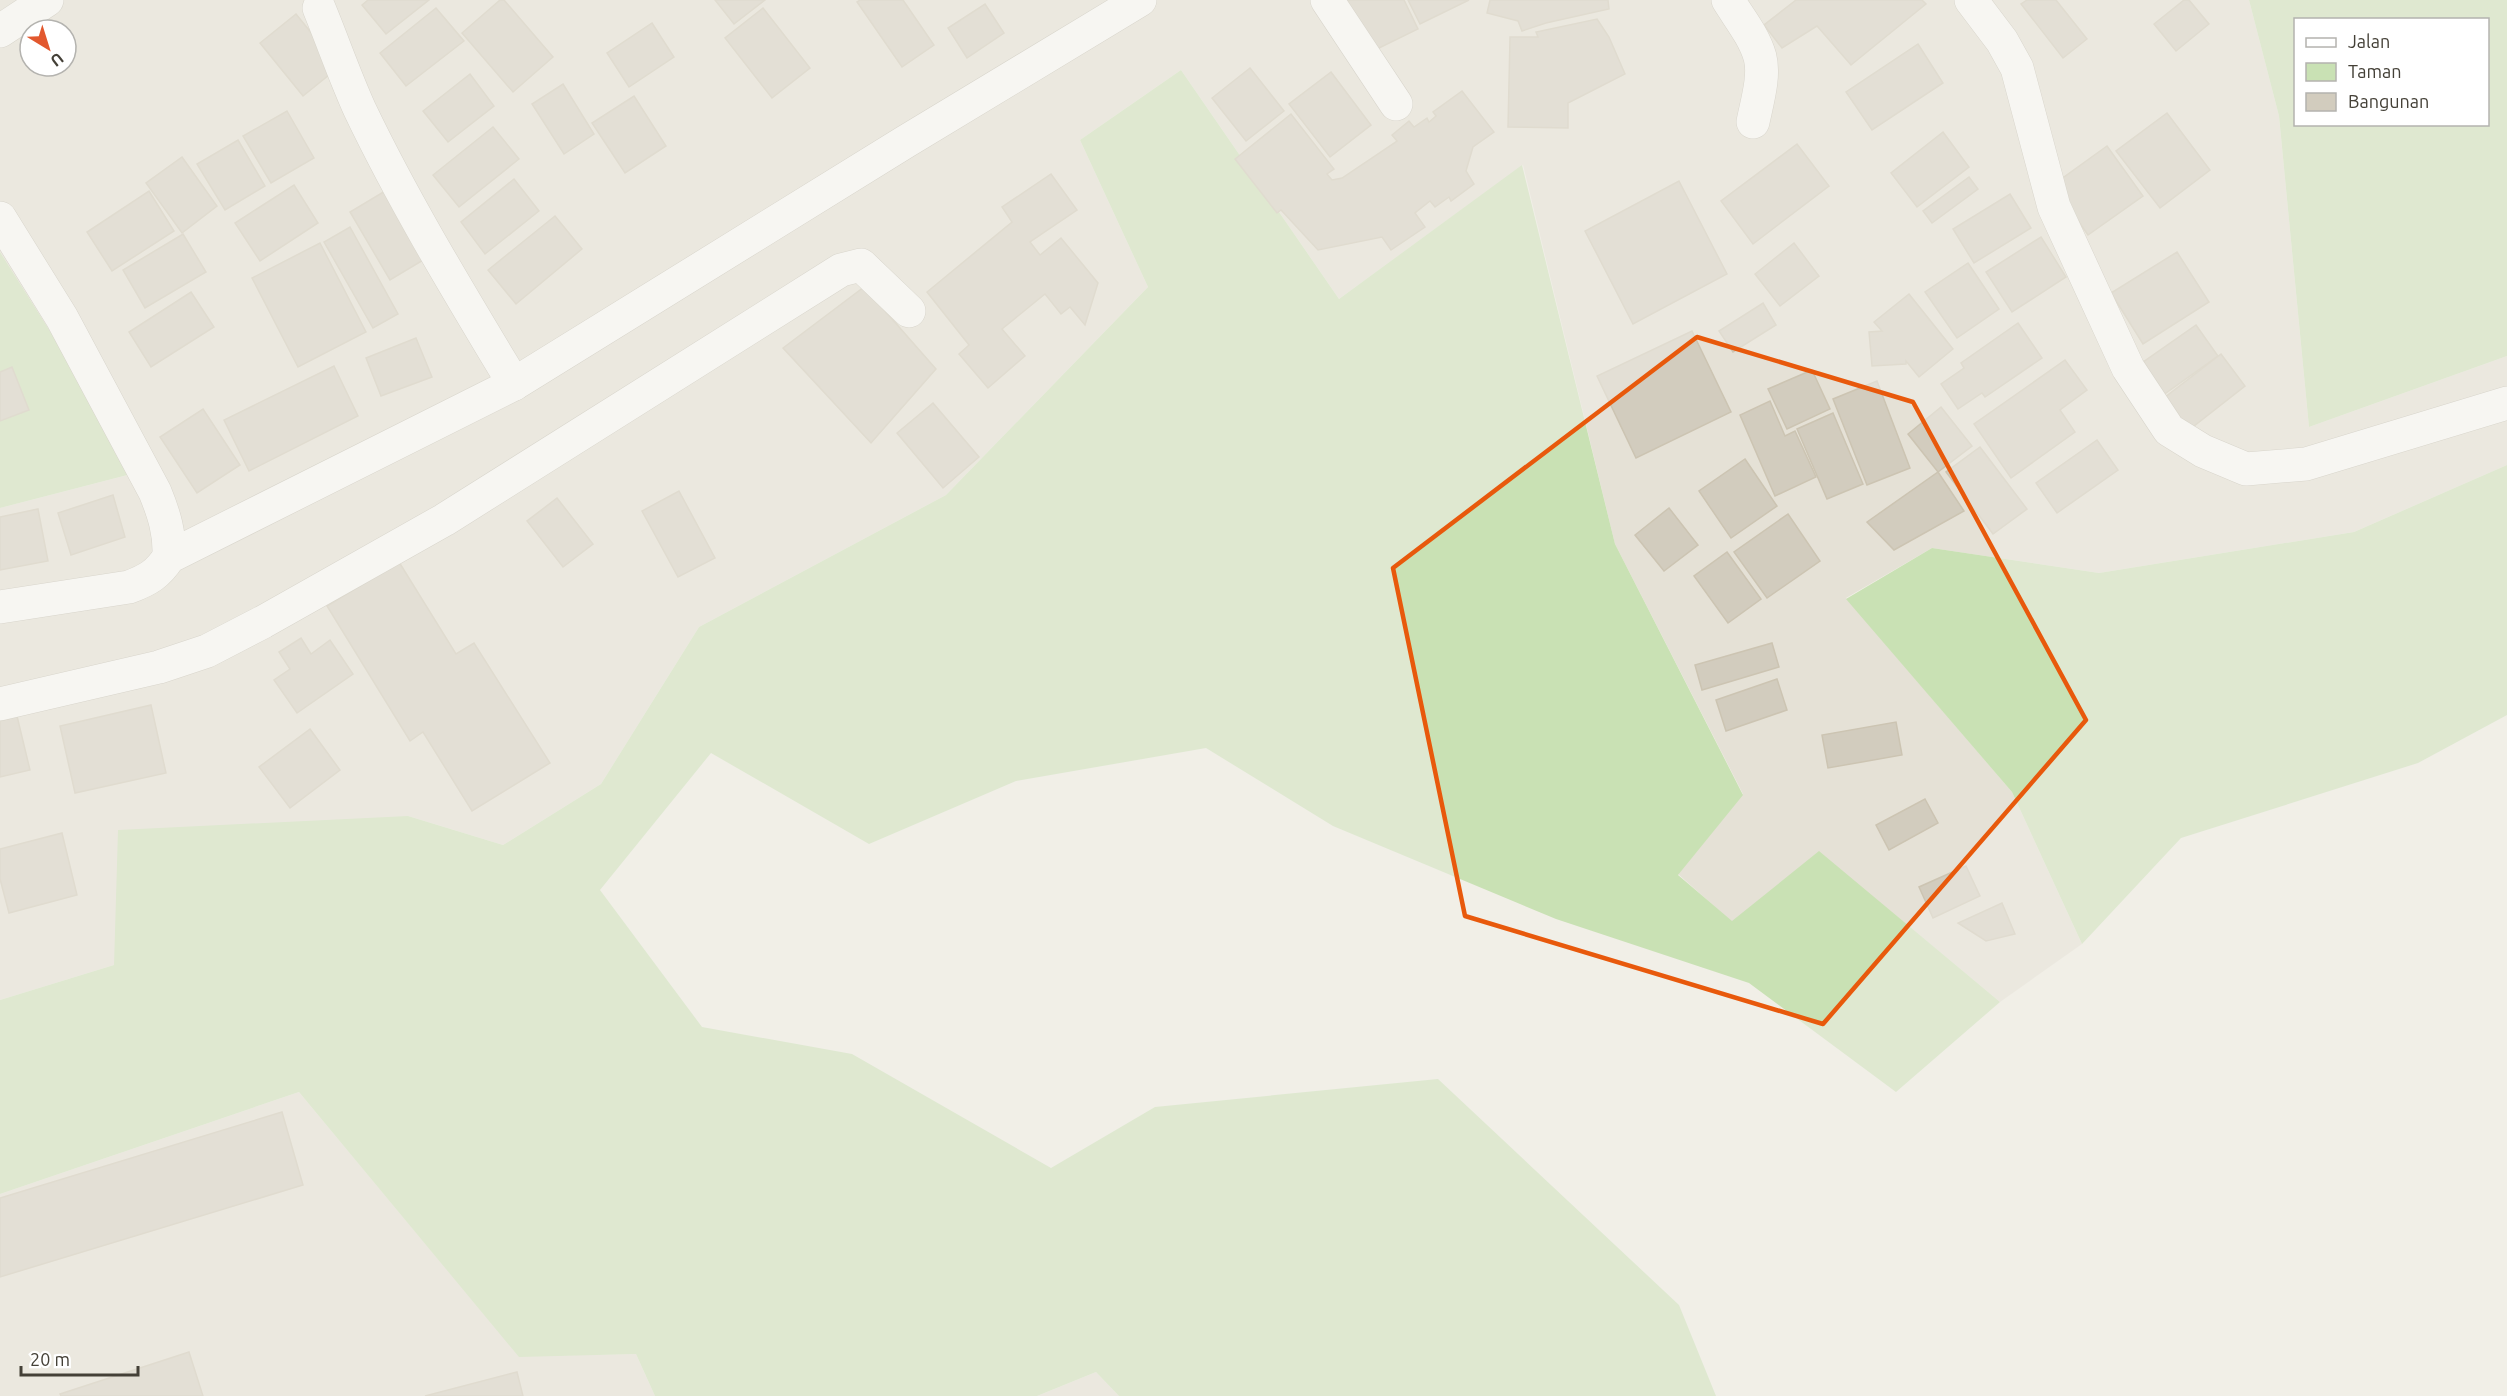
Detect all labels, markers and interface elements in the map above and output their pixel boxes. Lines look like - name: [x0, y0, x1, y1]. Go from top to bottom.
- north arrow: [18, 18, 78, 78]
- legend: [2294, 18, 2489, 126]
- text: Jalan: [2348, 31, 2390, 51]
- text: U: [47, 49, 67, 70]
- text: Taman: [2348, 61, 2402, 81]
- text: Bangunan: [2348, 91, 2429, 111]
- scale bar: [21, 1339, 138, 1377]
- text: 20 m: [30, 1349, 70, 1369]

